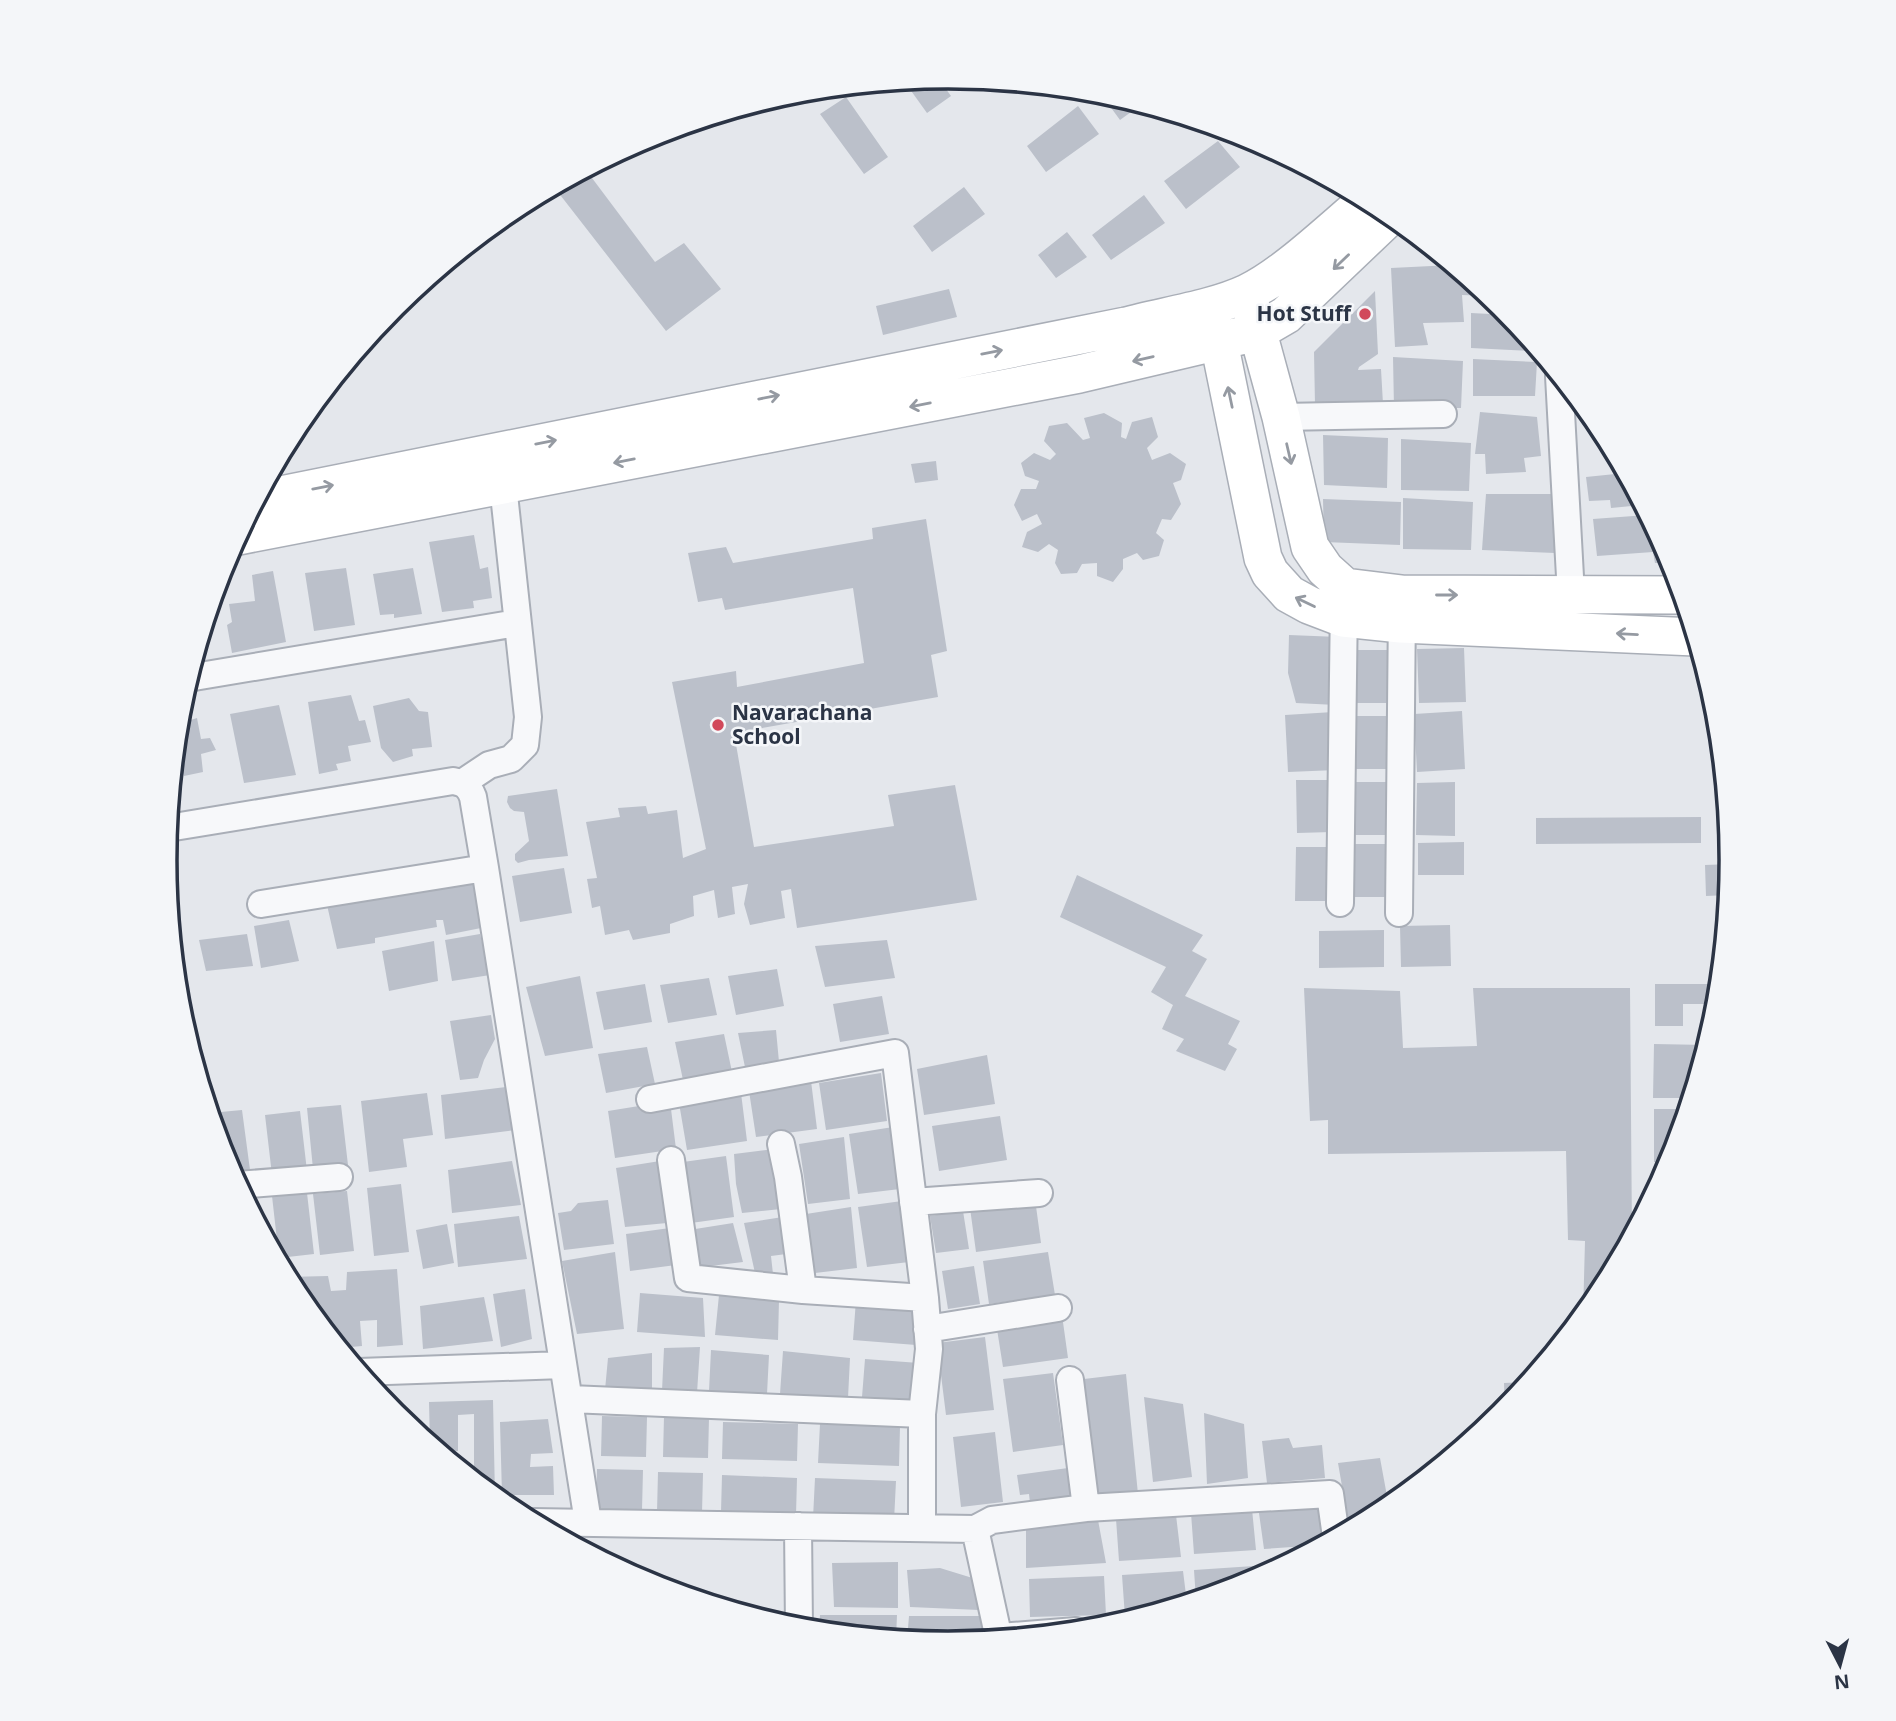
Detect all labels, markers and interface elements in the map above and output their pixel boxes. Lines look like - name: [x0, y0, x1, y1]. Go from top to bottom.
- one-way arrow: [1333, 254, 1350, 271]
- place label: Hot Stuff: [1257, 299, 1353, 327]
- marker: Hot Stuff: [1357, 306, 1373, 322]
- one-way arrow: [980, 345, 1003, 359]
- one-way arrow: [1132, 353, 1155, 366]
- one-way arrow: [1223, 386, 1236, 409]
- one-way arrow: [757, 389, 780, 403]
- one-way arrow: [909, 398, 932, 412]
- one-way arrow: [534, 434, 557, 448]
- one-way arrow: [1283, 442, 1297, 465]
- one-way arrow: [613, 455, 636, 468]
- one-way arrow: [311, 479, 334, 493]
- one-way arrow: [1435, 588, 1458, 601]
- one-way arrow: [1295, 595, 1316, 609]
- one-way arrow: [1616, 628, 1639, 641]
- place label: Navarachana School: [732, 698, 872, 750]
- marker: Navarachana School: [710, 717, 726, 733]
- north arrow: [1805, 1630, 1875, 1700]
- text: N: [1833, 1668, 1851, 1696]

